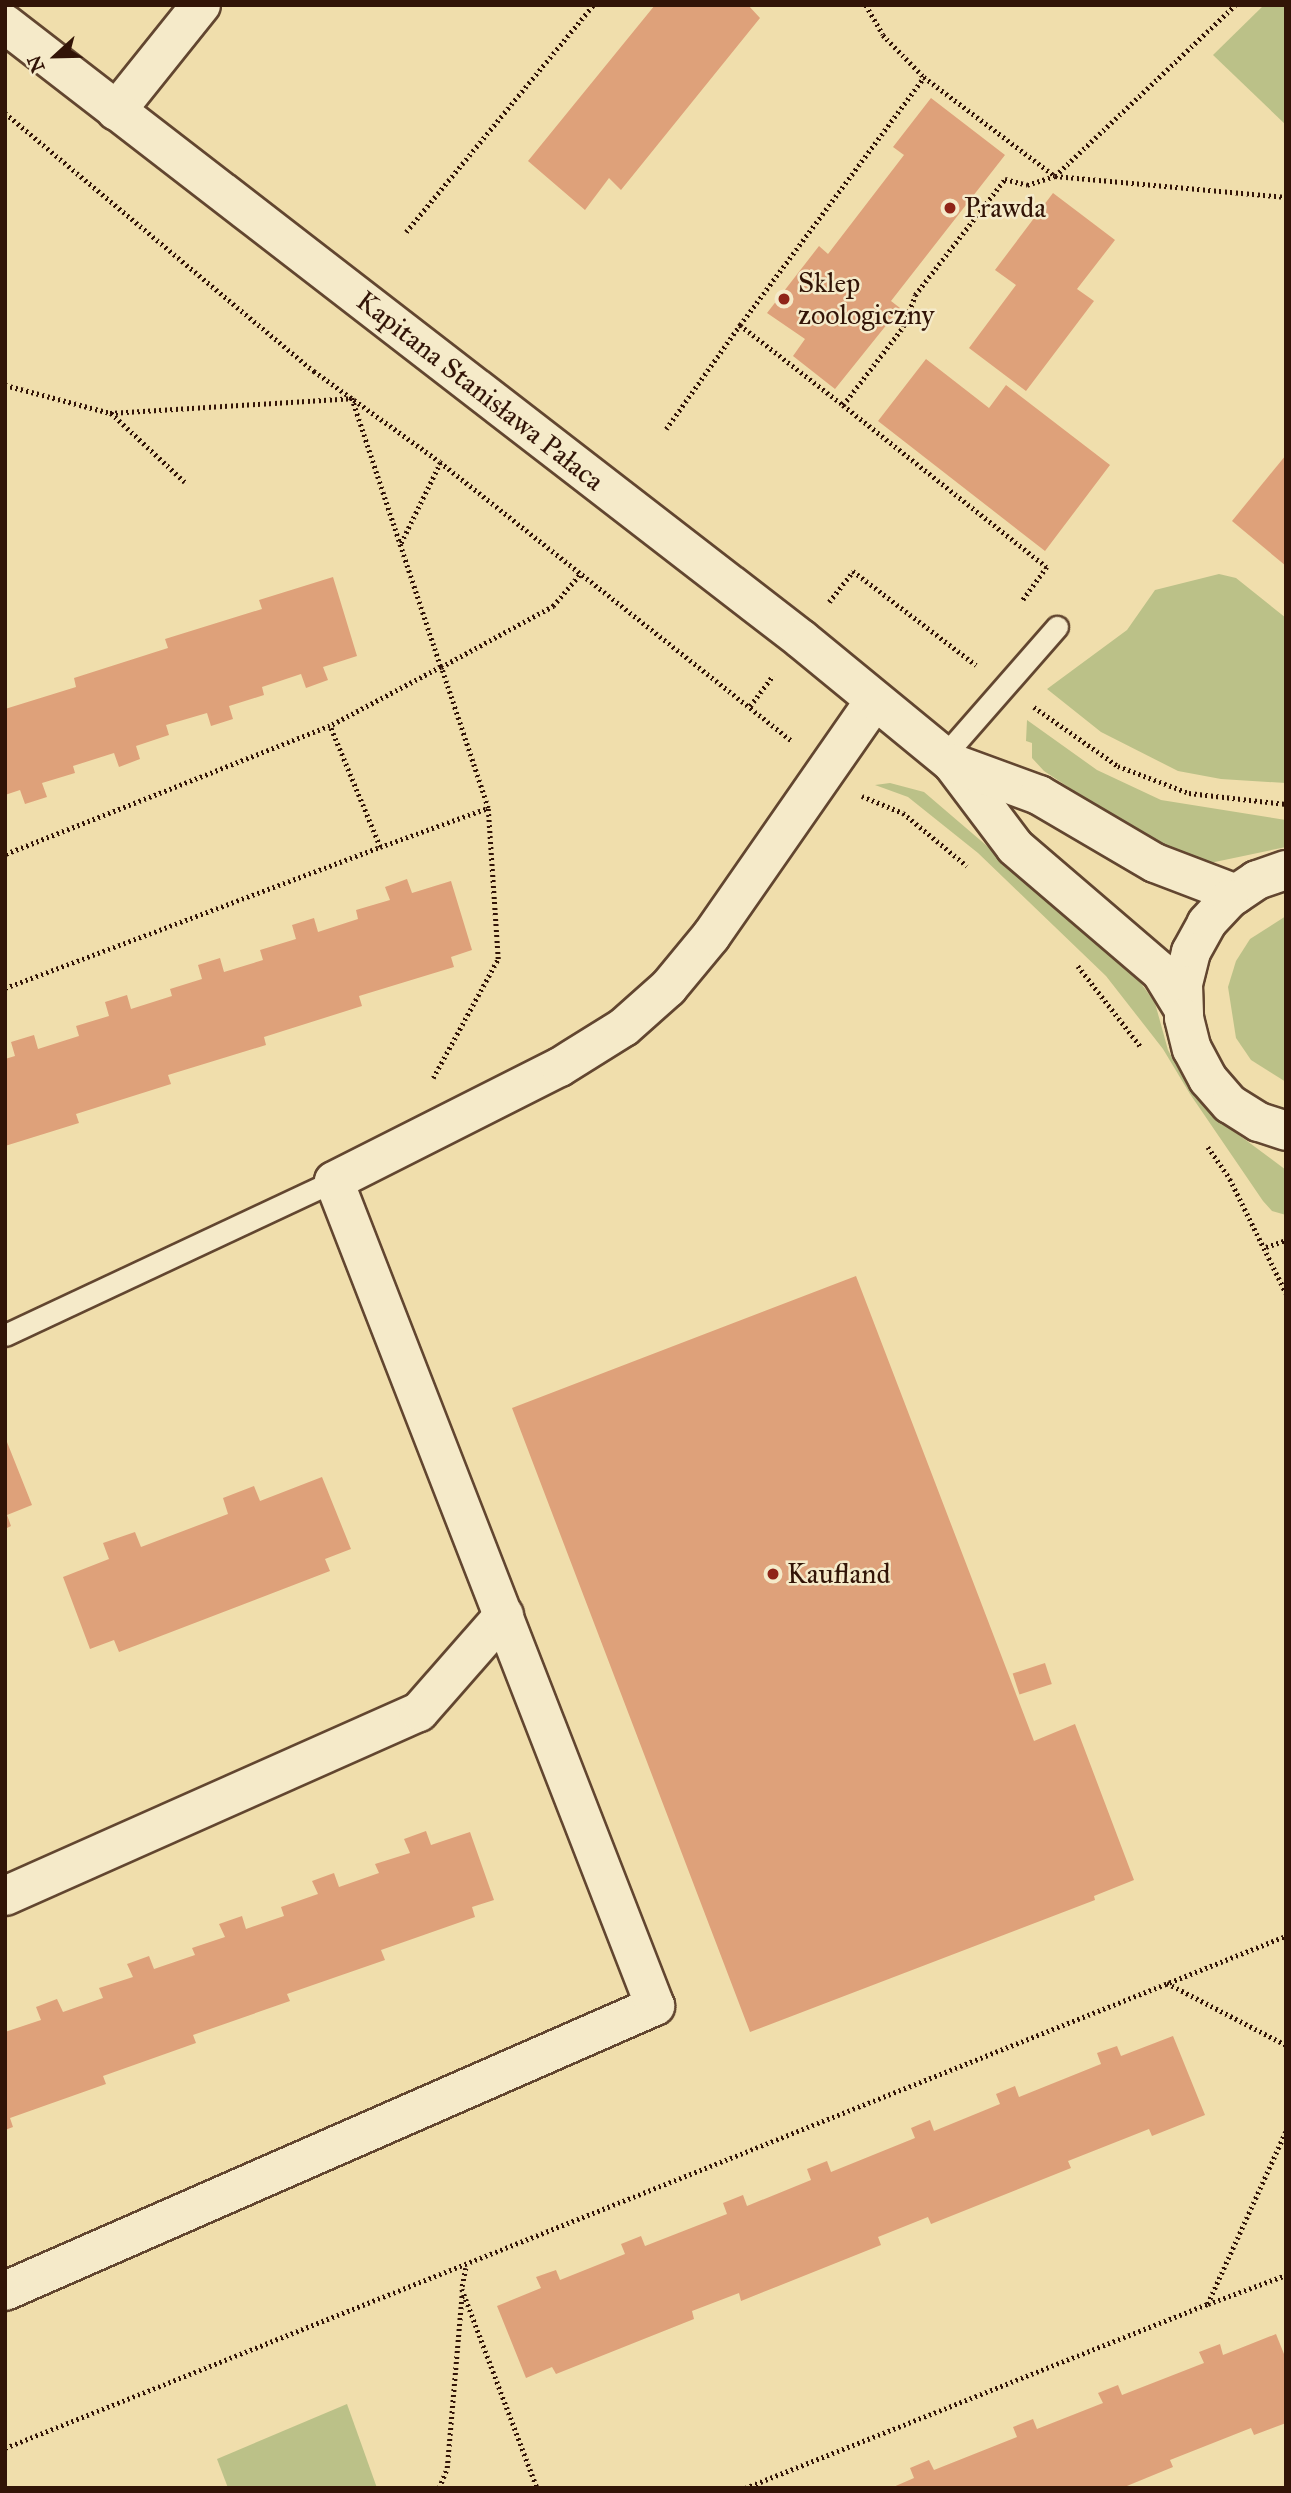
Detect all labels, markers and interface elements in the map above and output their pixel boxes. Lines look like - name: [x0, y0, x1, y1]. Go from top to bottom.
- north arrow: [21, 21, 91, 91]
- text: N: [22, 52, 50, 76]
- place label: Prawda: [964, 191, 1046, 225]
- marker: Prawda: [942, 200, 958, 216]
- place label: Sklep zoologiczny: [798, 266, 934, 332]
- street label: Kapitana Stanisława Pałaca: [350, 284, 610, 498]
- marker: Sklep zoologiczny: [776, 291, 792, 307]
- place label: Kaufland: [787, 1557, 890, 1591]
- marker: Kaufland: [765, 1566, 781, 1582]

